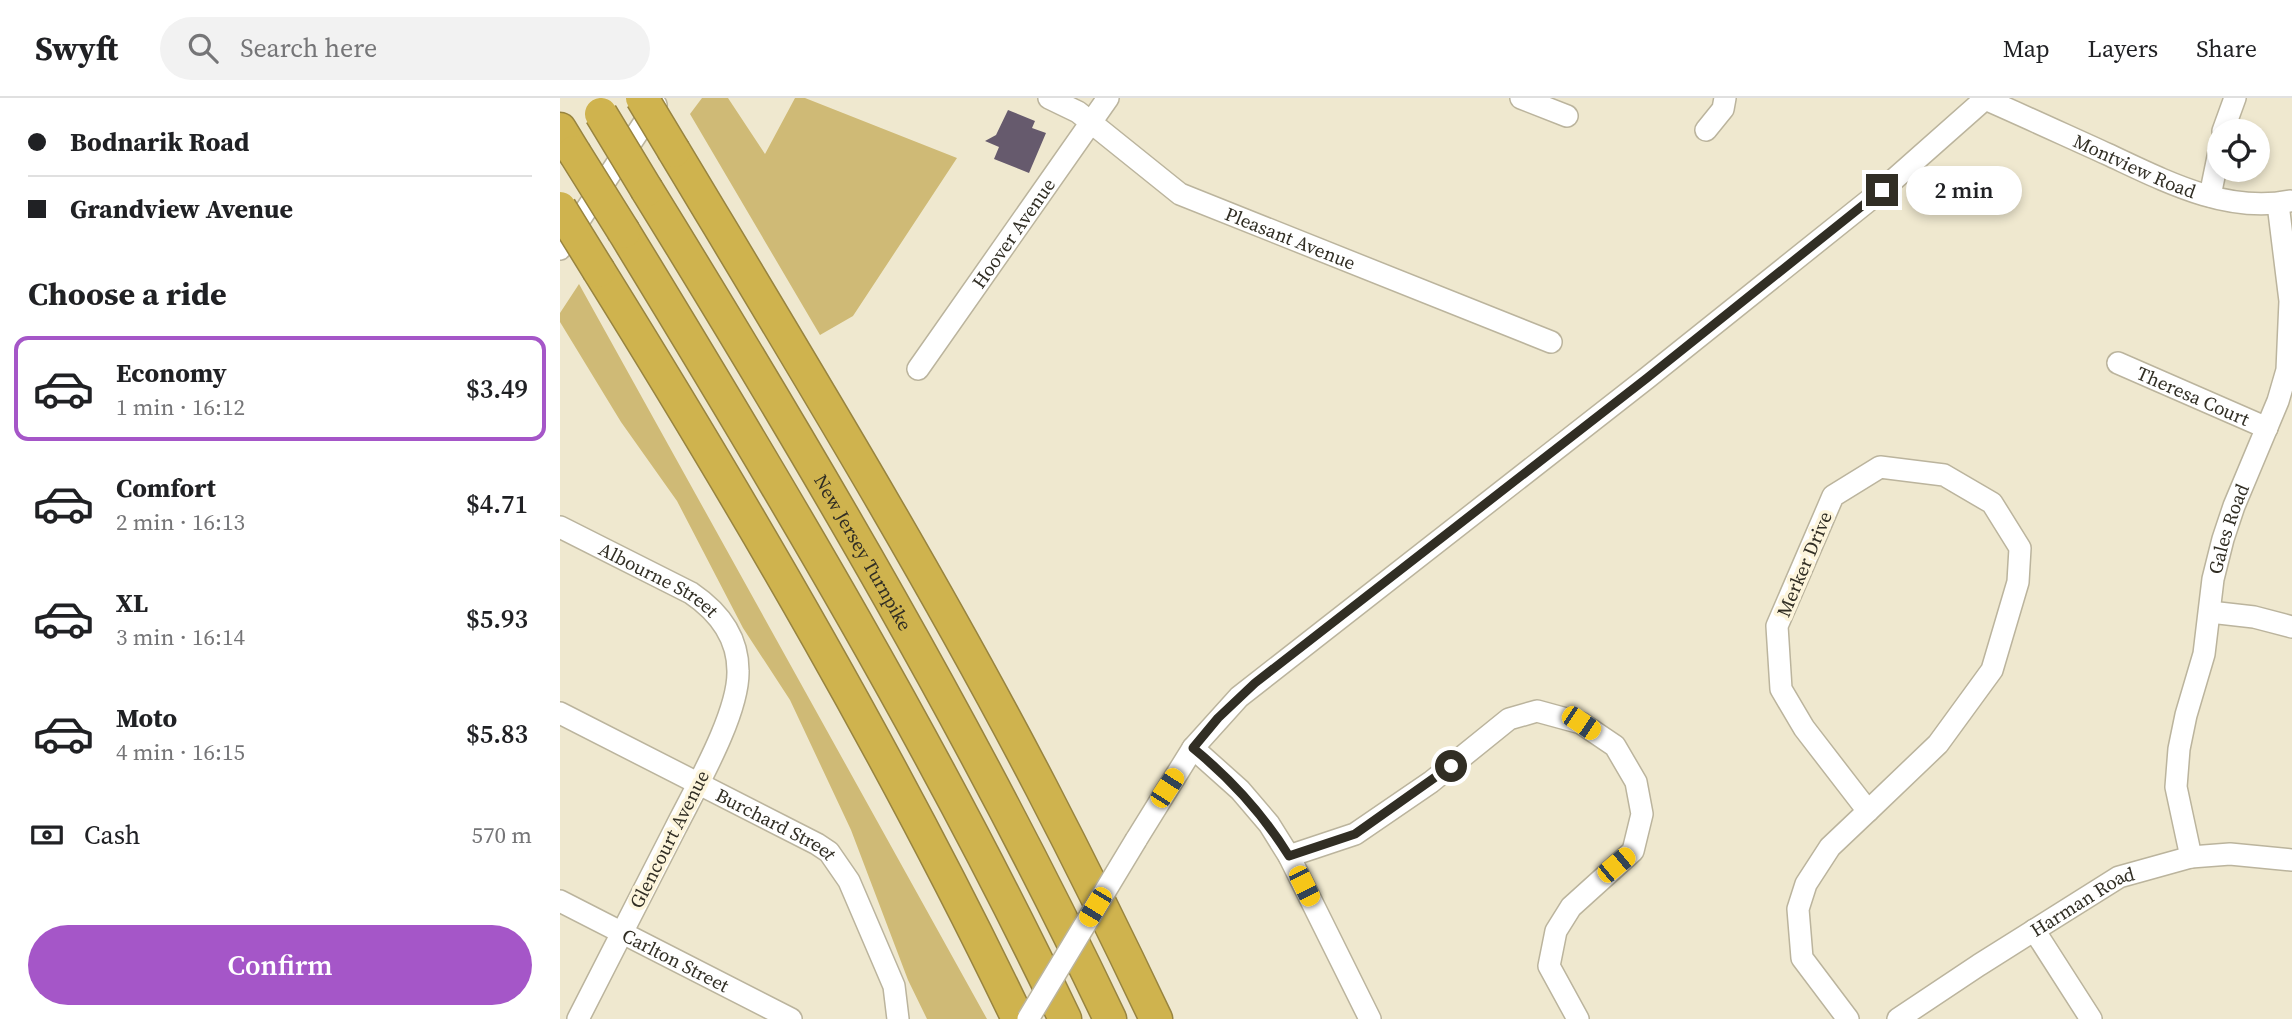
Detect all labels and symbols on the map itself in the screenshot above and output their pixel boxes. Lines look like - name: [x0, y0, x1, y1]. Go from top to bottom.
- street label: Montview Road: [2069, 127, 2200, 204]
- callout: 2 min: [1906, 166, 2022, 214]
- street label: Hoover Avenue: [966, 173, 1061, 293]
- route end: [1866, 174, 1898, 206]
- street label: Pleasant Avenue: [1221, 200, 1360, 276]
- street label: Theresa Court: [2133, 360, 2254, 432]
- street label: New Jersey Turnpike: [808, 469, 918, 635]
- street label: Gales Road: [2202, 479, 2255, 577]
- street label: Merker Drive: [1770, 507, 1838, 621]
- street label: Albourne Street: [595, 536, 725, 623]
- car: [1558, 703, 1605, 743]
- route start: [1435, 750, 1467, 782]
- street label: Glencourt Avenue: [623, 765, 715, 913]
- car: [1147, 765, 1188, 811]
- street label: Burchard Street: [711, 782, 844, 865]
- car: [1594, 843, 1639, 887]
- street label: Harman Road: [2025, 860, 2137, 943]
- car: [1286, 863, 1323, 909]
- car: [1076, 884, 1115, 930]
- street label: Carlton Street: [618, 922, 734, 999]

